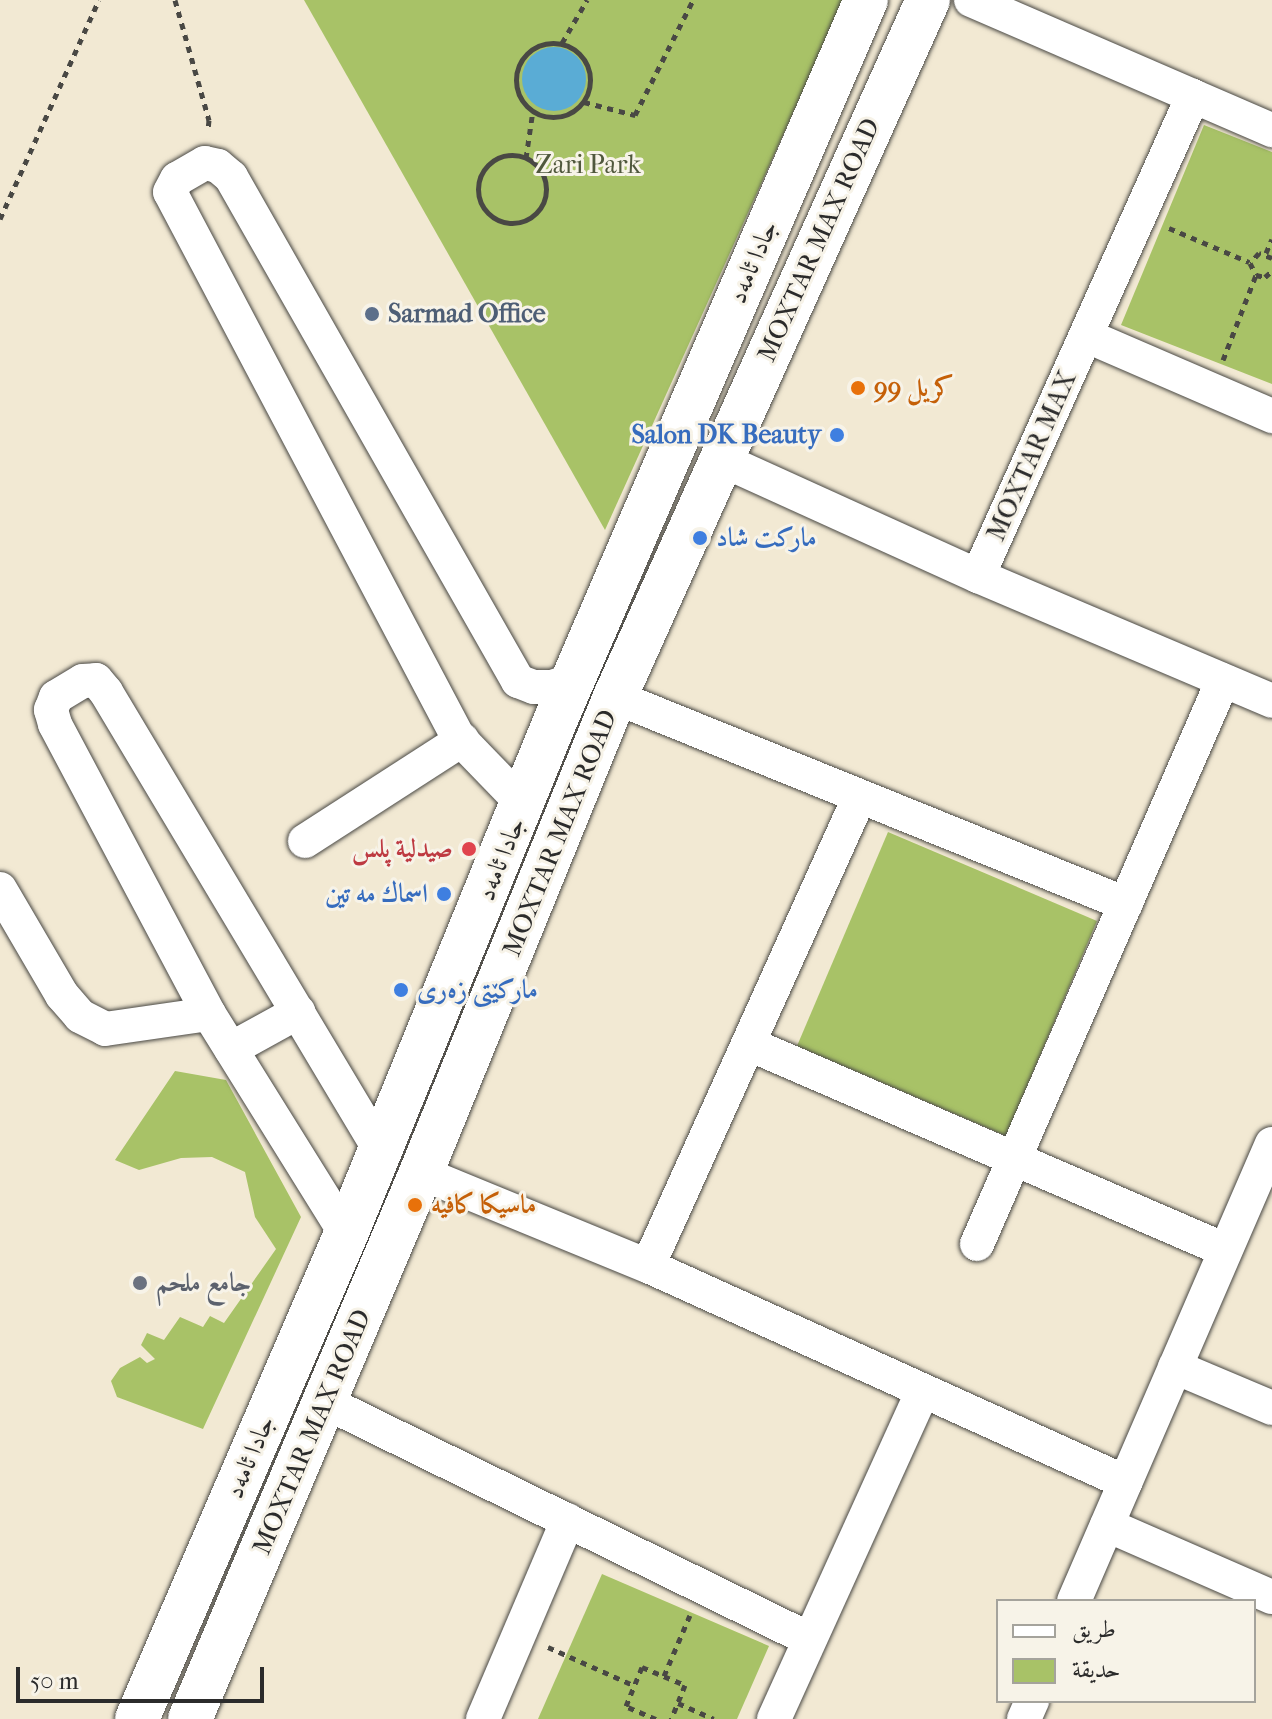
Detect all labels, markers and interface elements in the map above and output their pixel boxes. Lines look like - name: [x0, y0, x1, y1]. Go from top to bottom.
- street label: MOXTAR MAX ROAD: [751, 113, 887, 367]
- park label: Zari Park: [535, 149, 641, 181]
- street label: جادا ئامەد: [722, 216, 784, 308]
- place label: Sarmad Office: [388, 298, 546, 330]
- marker: Sarmad Office: [363, 305, 381, 323]
- street label: MOXTAR MAX: [981, 366, 1083, 546]
- place label: 99 كريل: [874, 372, 954, 404]
- marker: 99 كريل: [849, 379, 867, 397]
- place label: Salon DK Beauty: [631, 419, 821, 451]
- marker: Salon DK Beauty: [828, 426, 846, 444]
- place label: ماركت شاد: [716, 522, 817, 554]
- marker: ماركت شاد: [691, 529, 709, 547]
- street label: MOXTAR MAX ROAD: [496, 705, 624, 961]
- street label: جادا ئامەد: [470, 813, 532, 905]
- place label: صيدلية پلس: [352, 833, 453, 865]
- marker: صيدلية پلس: [460, 840, 478, 858]
- place label: اسماك مه تين: [325, 878, 428, 910]
- marker: اسماك مه تين: [435, 885, 453, 903]
- place label: مارکێتی زەری: [417, 974, 538, 1006]
- marker: مارکێتی زەری: [392, 981, 410, 999]
- place label: ماسيكا كافيه: [431, 1189, 536, 1221]
- marker: ماسيكا كافيه: [406, 1196, 424, 1214]
- place label: جامع ملحم: [156, 1267, 251, 1299]
- marker: جامع ملحم: [131, 1274, 149, 1292]
- street label: MOXTAR MAX ROAD: [246, 1305, 378, 1559]
- street label: جادا ئامەد: [219, 1411, 281, 1503]
- legend: [996, 1599, 1256, 1703]
- text: طريق: [1072, 1615, 1116, 1643]
- scale bar: [20, 1651, 268, 1701]
- text: حديقة: [1072, 1655, 1121, 1683]
- text: 50 m: [30, 1667, 79, 1695]

